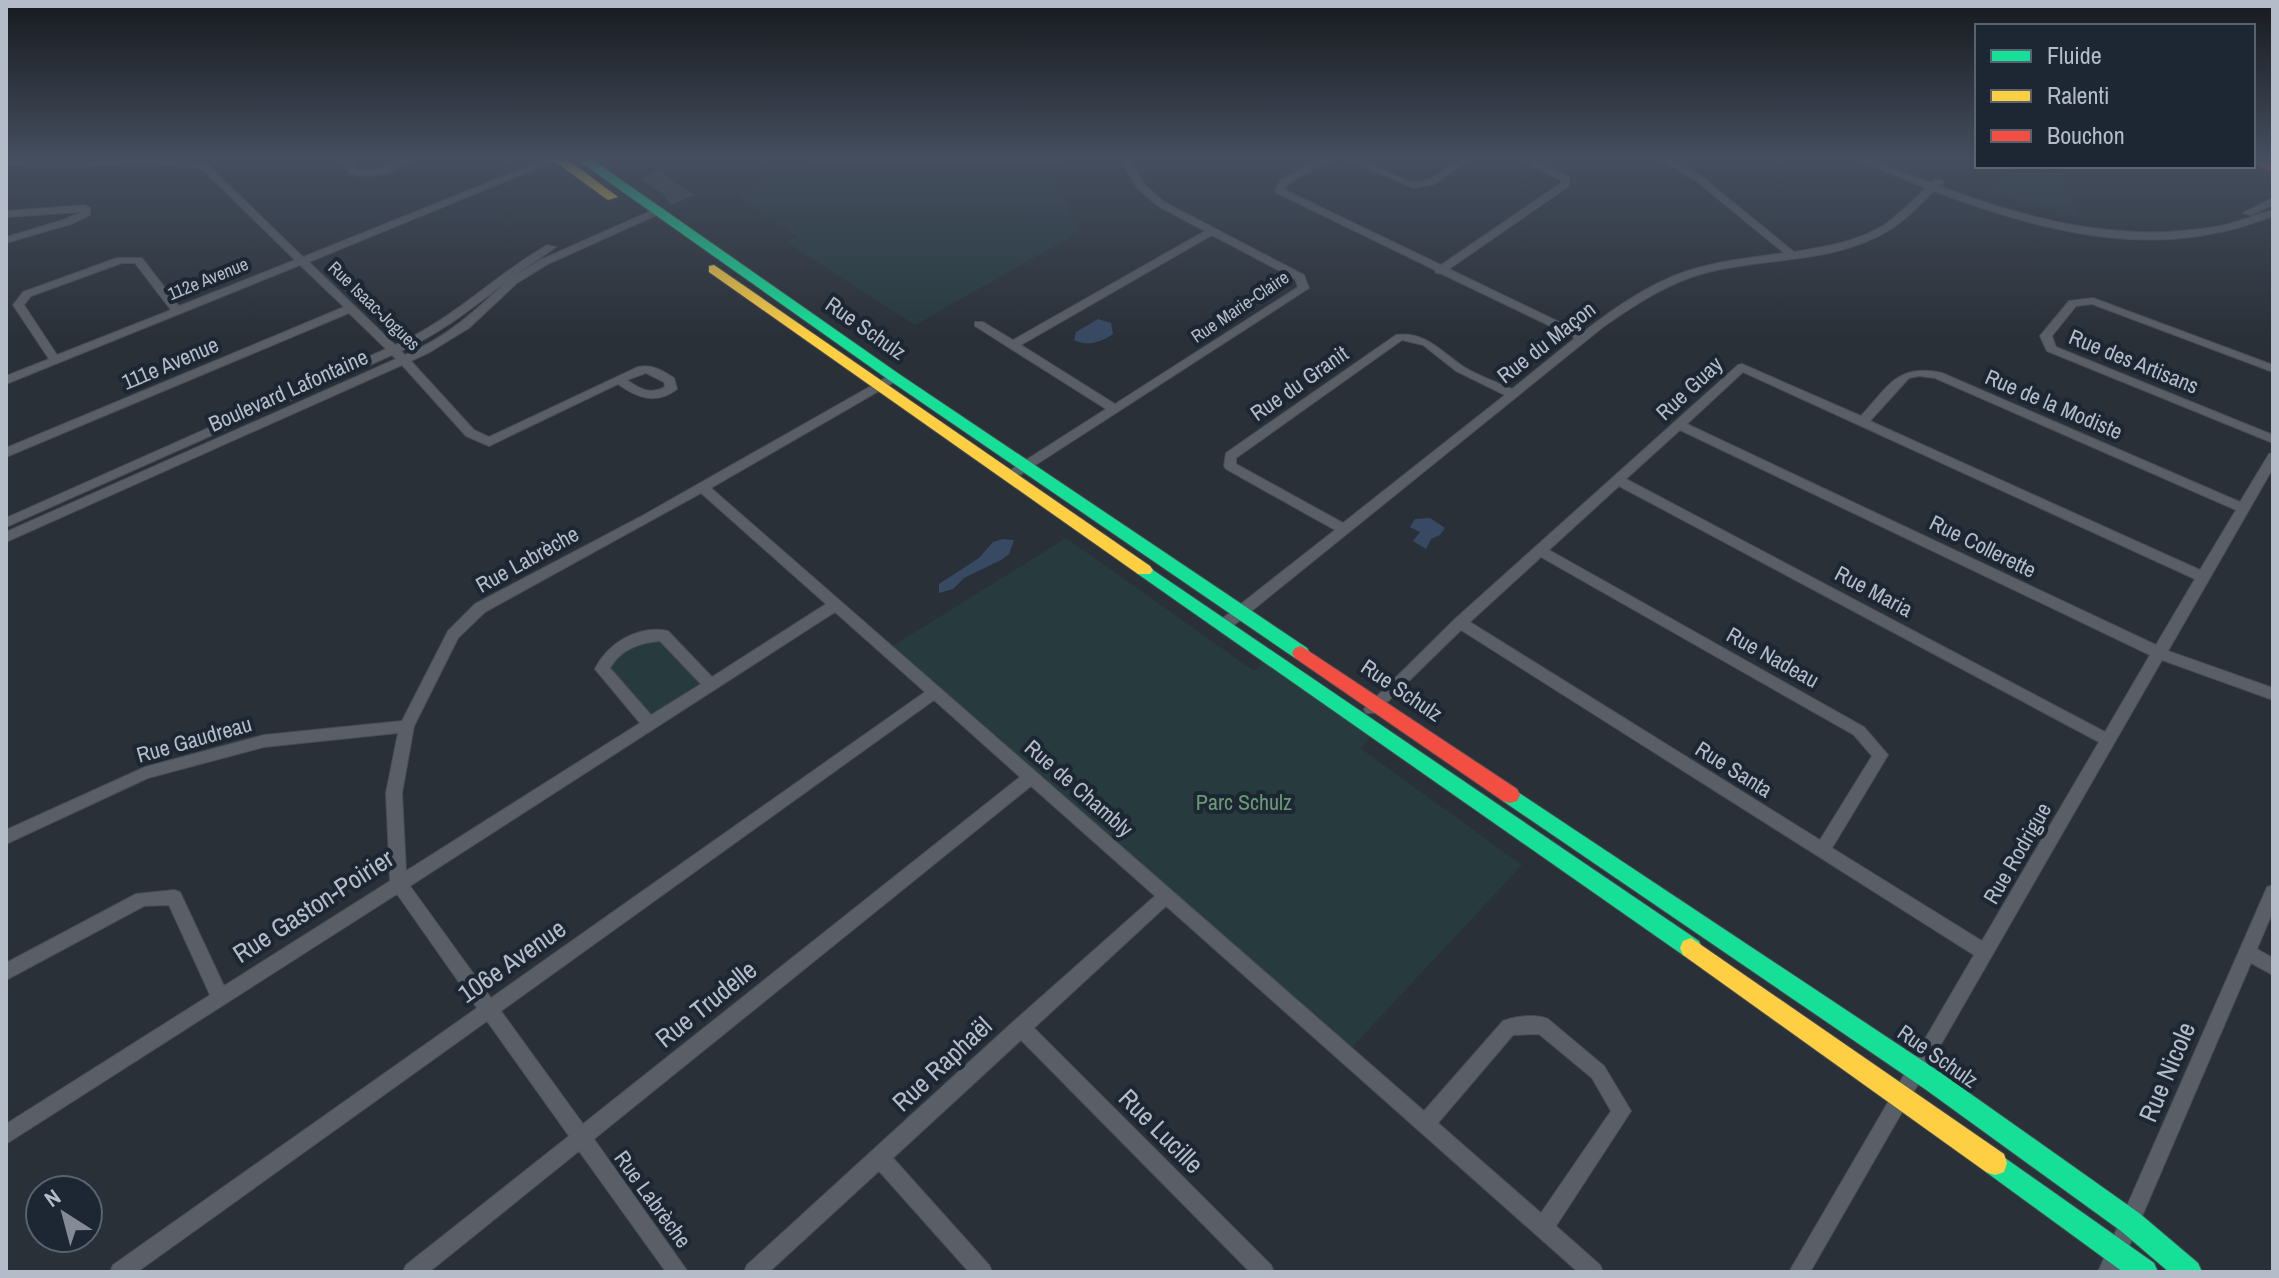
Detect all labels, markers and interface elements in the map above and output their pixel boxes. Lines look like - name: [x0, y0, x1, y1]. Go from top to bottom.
- legend: [1975, 24, 2255, 168]
- text: Fluide: [2047, 39, 2102, 71]
- text: Ralenti: [2047, 79, 2109, 111]
- text: Bouchon: [2047, 119, 2125, 151]
- street label: 112e Avenue: [164, 251, 252, 306]
- street label: Rue Isaac-Jogues: [323, 255, 426, 356]
- street label: Rue Marie-Claire: [1186, 265, 1294, 349]
- street label: Rue Schulz: [820, 289, 912, 367]
- street label: Rue du Maçon: [1491, 294, 1601, 390]
- street label: Rue des Artisans: [2065, 321, 2203, 401]
- street label: 111e Avenue: [117, 329, 223, 397]
- street label: Rue du Granit: [1244, 338, 1354, 428]
- street label: Boulevard Lafontaine: [204, 341, 372, 439]
- street label: Rue Guay: [1649, 349, 1729, 427]
- street label: Rue de la Modiste: [1981, 362, 2127, 446]
- street label: Rue Collerette: [1925, 507, 2041, 585]
- street label: Rue Labrèche: [470, 518, 584, 600]
- street label: Rue Maria: [1830, 558, 1918, 624]
- street label: Rue Nadeau: [1721, 619, 1825, 695]
- street label: Rue Schulz: [1355, 652, 1449, 728]
- street label: Rue Gaudreau: [133, 708, 255, 770]
- street label: Rue de Chambly: [1018, 733, 1140, 843]
- street label: Rue Santa: [1690, 734, 1778, 804]
- park label: Parc Schulz: [1196, 787, 1292, 817]
- street label: Rue Rodrigue: [1976, 797, 2058, 909]
- street label: Rue Gaston-Poirier: [226, 841, 400, 971]
- street label: 106e Avenue: [451, 911, 573, 1011]
- street label: Rue Trudelle: [648, 952, 764, 1055]
- street label: Rue Raphaël: [884, 1008, 999, 1119]
- street label: Rue Nicole: [2130, 1016, 2203, 1127]
- street label: Rue Schulz: [1892, 1017, 1984, 1095]
- street label: Rue Lucille: [1111, 1081, 1211, 1181]
- street label: Rue Labrèche: [608, 1144, 698, 1254]
- north arrow: [24, 1174, 104, 1254]
- text: N: [38, 1182, 66, 1214]

